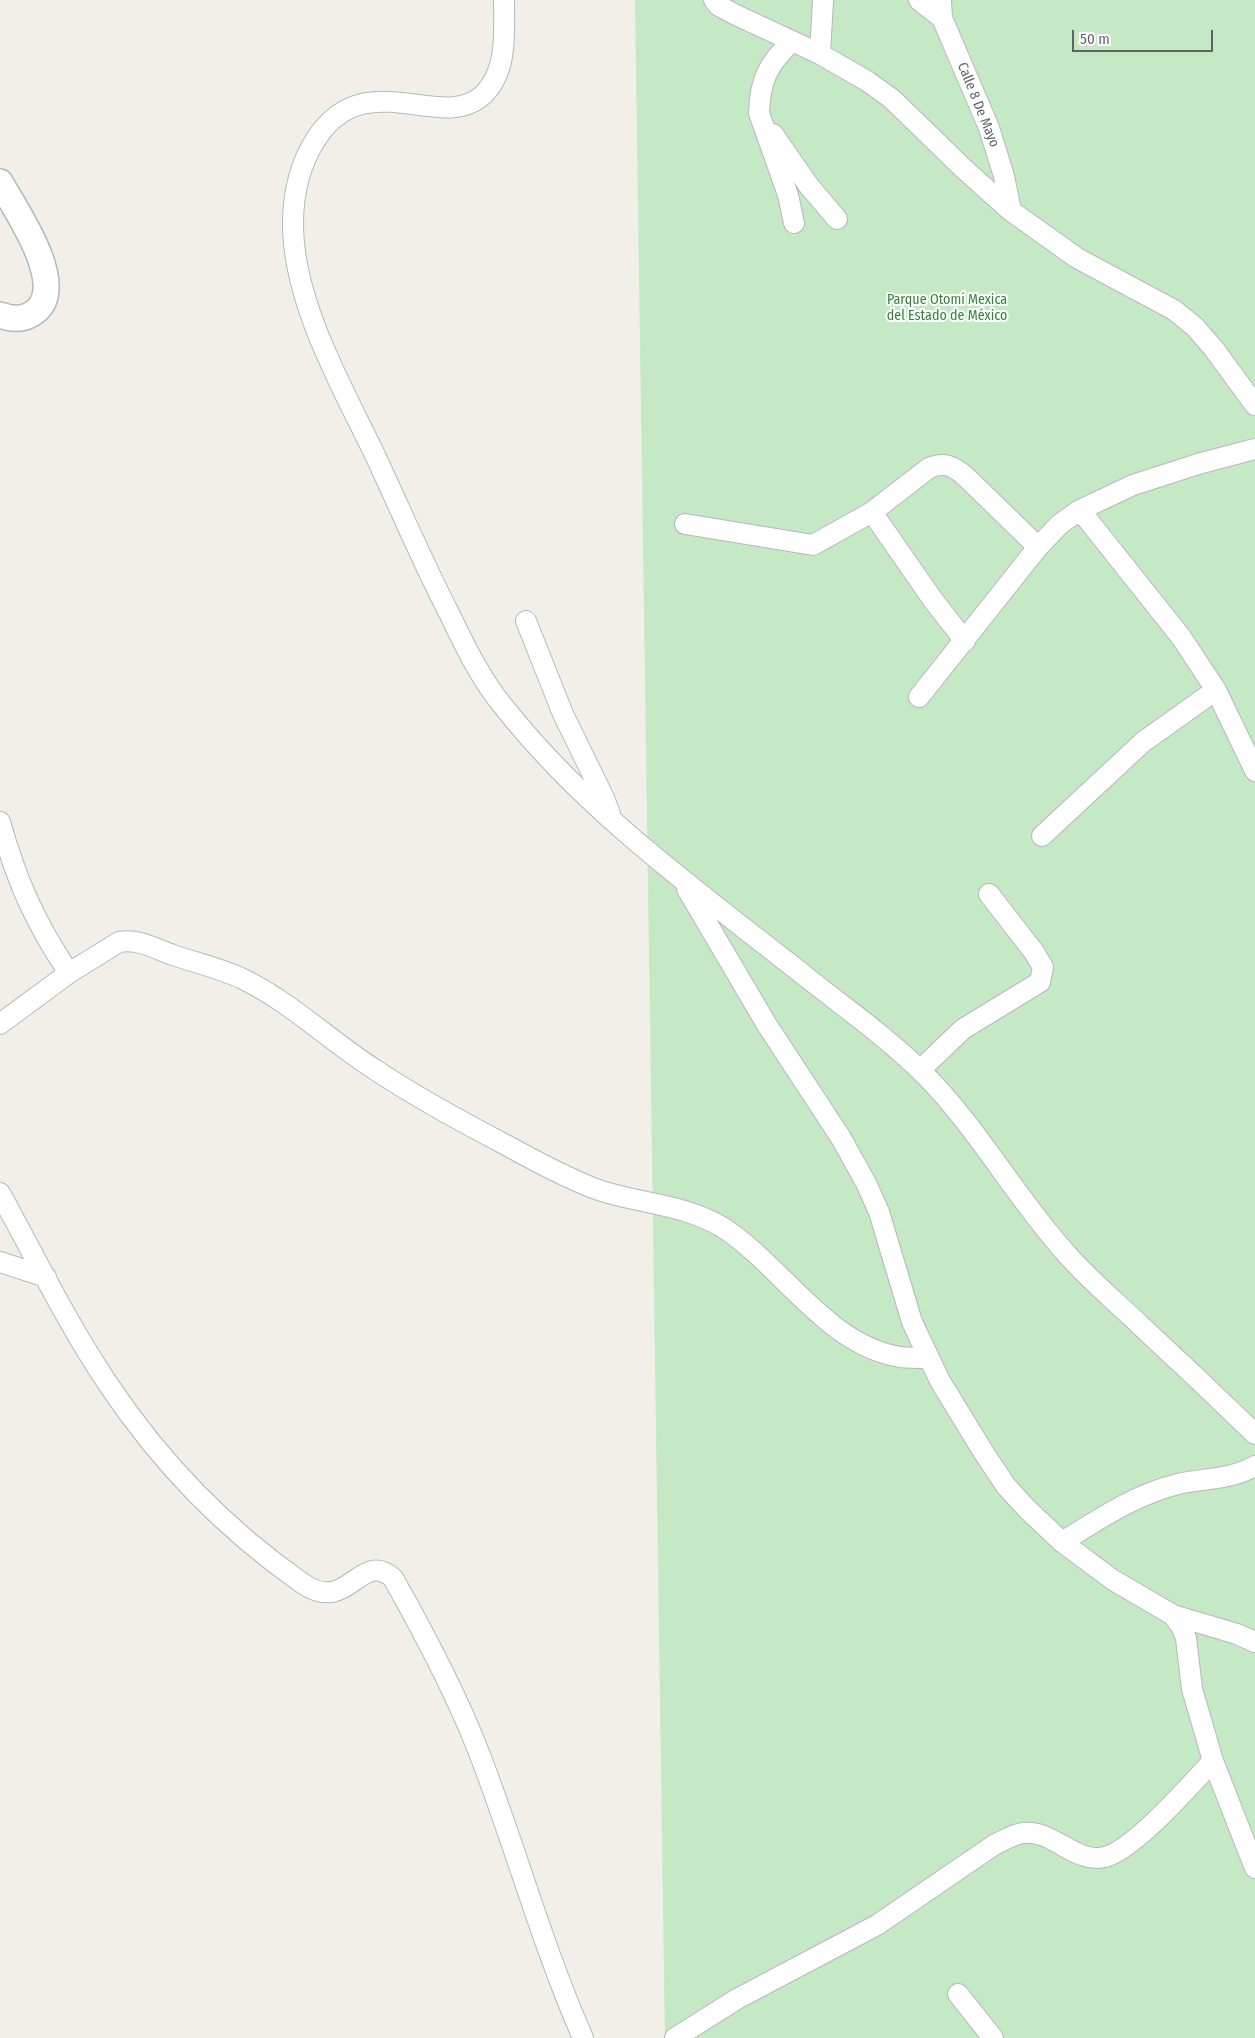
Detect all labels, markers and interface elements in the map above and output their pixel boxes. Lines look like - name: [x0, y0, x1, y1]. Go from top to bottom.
- scale bar: [1075, 20, 1216, 52]
- text: 50 m: [1080, 30, 1110, 48]
- street label: Calle 8 De Mayo: [953, 60, 1003, 150]
- park label: Parque Otomí Mexica del Estado de México: [887, 292, 1007, 324]

